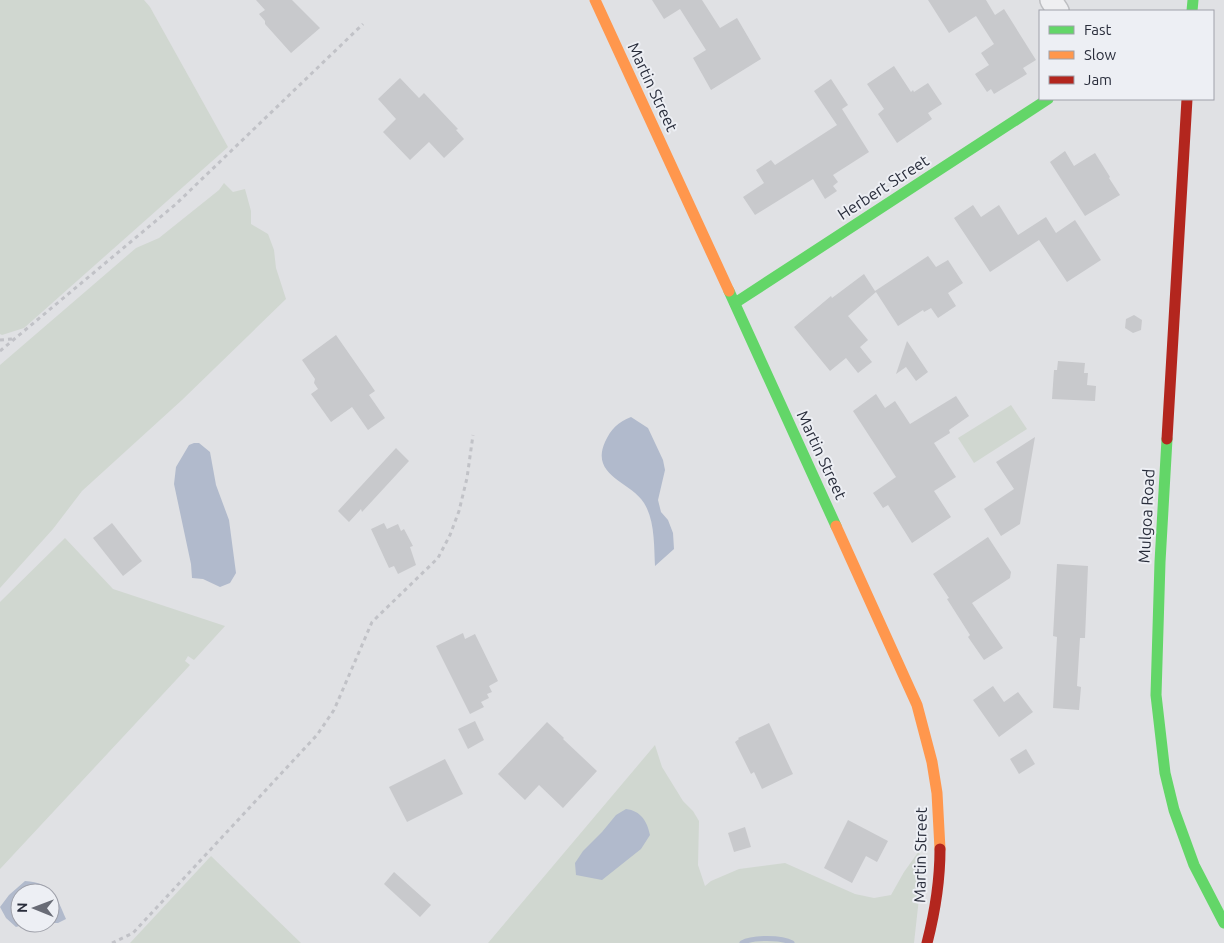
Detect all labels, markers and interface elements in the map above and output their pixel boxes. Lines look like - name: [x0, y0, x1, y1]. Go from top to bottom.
- legend: [1039, 10, 1214, 100]
- text: Fast: [1084, 21, 1112, 38]
- street label: Martin Street: [625, 40, 682, 135]
- text: Slow: [1084, 46, 1117, 63]
- text: Jam: [1084, 71, 1112, 88]
- street label: Herbert Street: [834, 150, 932, 223]
- street label: Martin Street: [794, 408, 851, 503]
- street label: Mulgoa Road: [1135, 468, 1157, 564]
- street label: Martin Street: [910, 806, 930, 903]
- north arrow: [10, 883, 60, 933]
- text: N: [14, 902, 30, 913]

